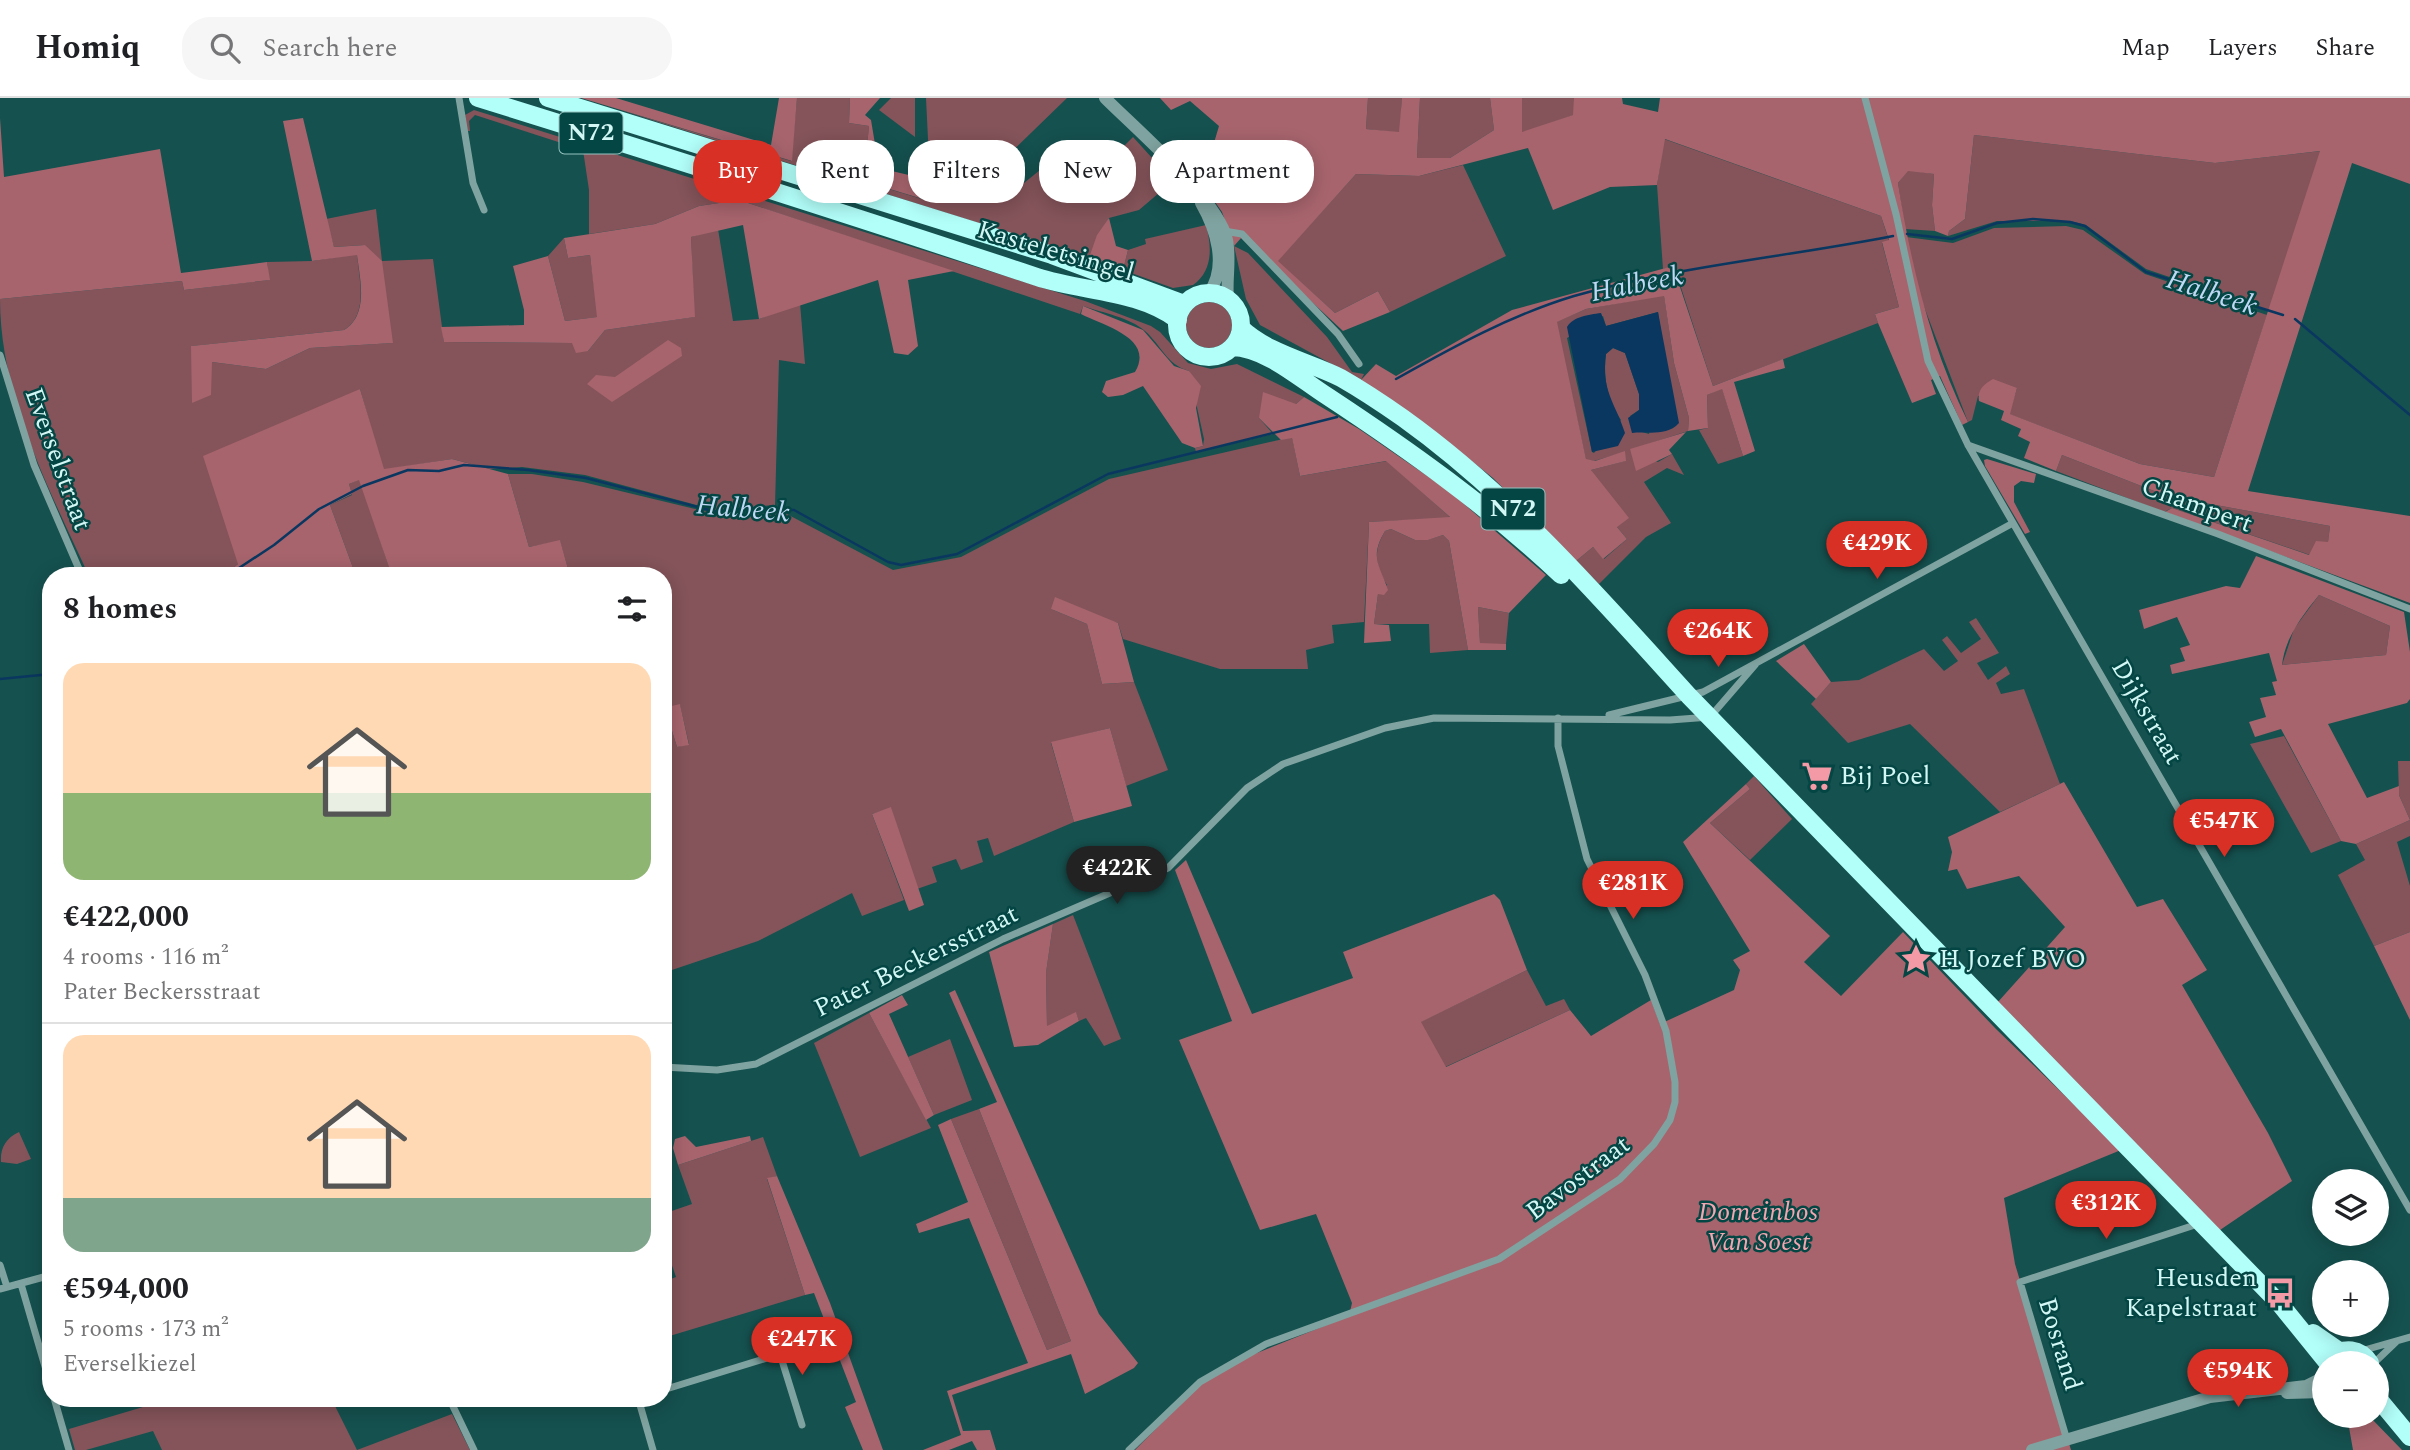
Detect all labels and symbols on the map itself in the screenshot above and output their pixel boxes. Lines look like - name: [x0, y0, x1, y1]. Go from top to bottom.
- road number: N72: [560, 113, 622, 154]
- street label: Kasteletsingel: [973, 209, 1139, 293]
- water label: Halbeek: [1587, 254, 1687, 314]
- water label: Halbeek: [2161, 258, 2263, 328]
- street label: Everselstraat: [14, 382, 102, 536]
- street label: Champert: [2136, 466, 2258, 544]
- water label: Halbeek: [694, 483, 792, 535]
- road number: N72: [1482, 488, 1544, 530]
- pin: €429K: [1828, 522, 1926, 581]
- pin: €264K: [1669, 610, 1767, 669]
- street label: Dijkstraat: [2101, 652, 2193, 772]
- place label: Bij Poel: [1840, 756, 1930, 796]
- supermarket icon: Bij Poel: [1800, 759, 1834, 793]
- pin: €547K: [2175, 800, 2273, 859]
- pin: €422K: [1068, 846, 1166, 906]
- pin: €281K: [1584, 862, 1682, 921]
- street label: Pater Beckersstraat: [807, 894, 1025, 1028]
- place label: H Jozef BVO: [1939, 939, 2086, 979]
- place icon: H Jozef BVO: [1899, 942, 1933, 976]
- street label: Bavostraat: [1517, 1125, 1639, 1231]
- pin: €312K: [2057, 1182, 2155, 1241]
- park label: Domeinbos Van Soest: [1698, 1192, 1818, 1262]
- place label: Heusden Kapelstraat: [2125, 1258, 2257, 1328]
- bus stop icon: Heusden Kapelstraat: [2263, 1276, 2297, 1310]
- street label: Bosrand: [2027, 1292, 2093, 1396]
- pin: €247K: [753, 1318, 851, 1377]
- pin: €594K: [2189, 1350, 2287, 1409]

